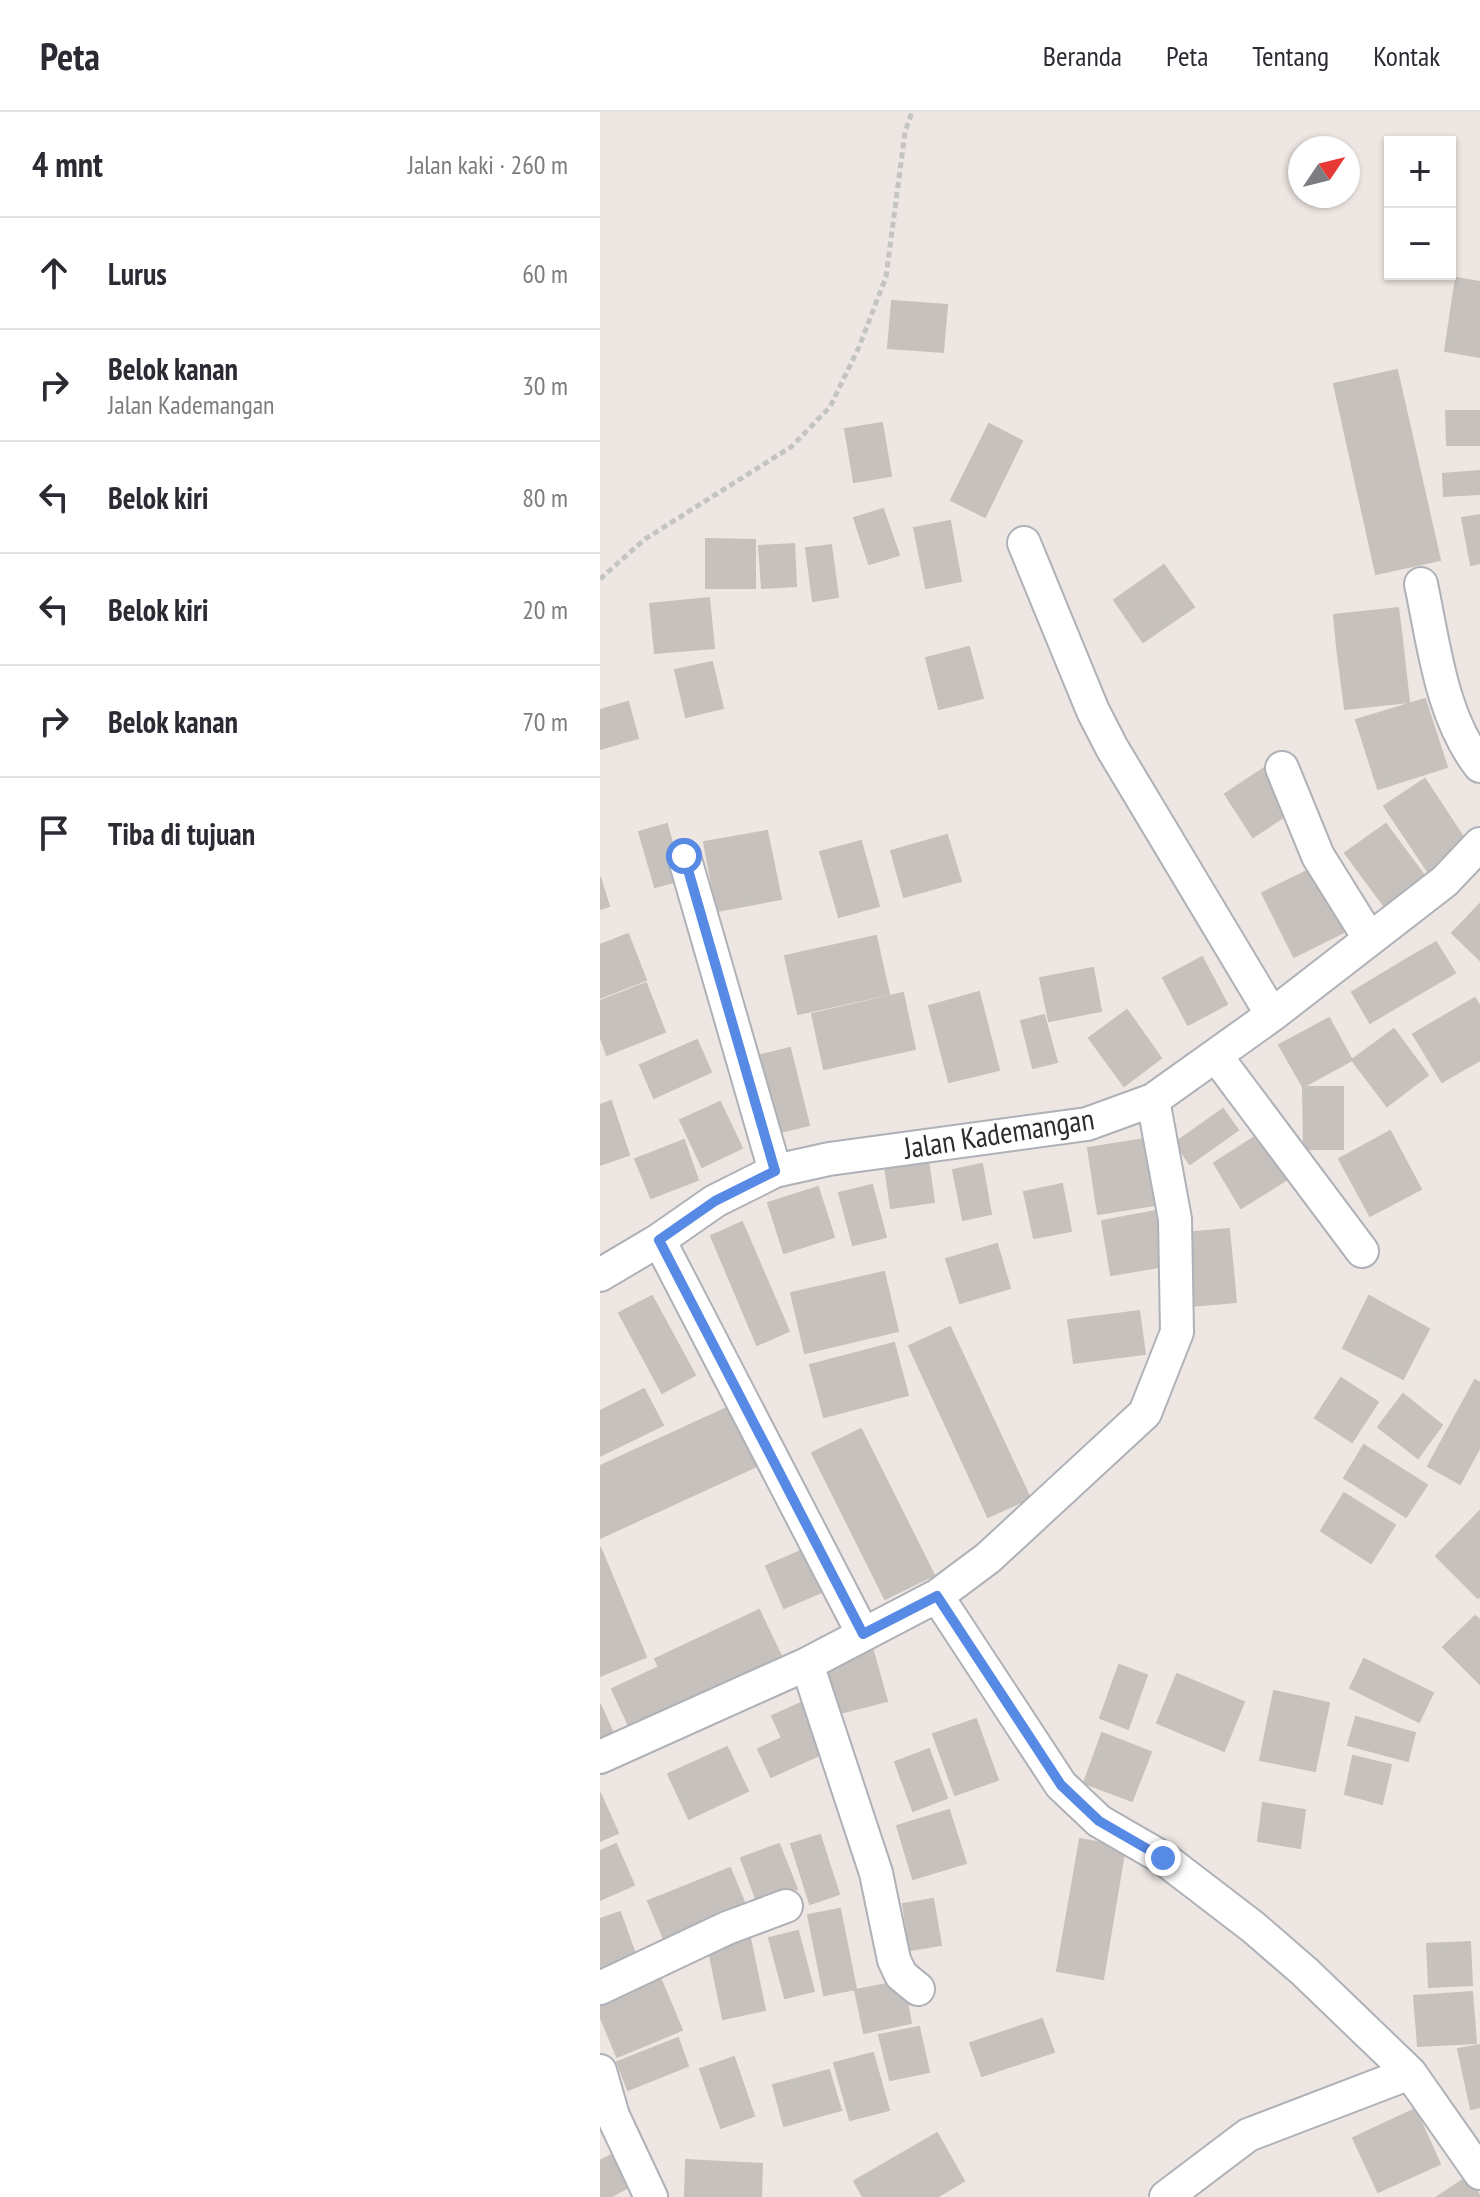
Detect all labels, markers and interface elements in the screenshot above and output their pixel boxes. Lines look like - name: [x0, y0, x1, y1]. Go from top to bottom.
- text: Peta: [40, 31, 100, 80]
- text: Beranda: [1043, 37, 1122, 74]
- text: Peta: [1166, 37, 1208, 74]
- text: Tentang: [1252, 37, 1329, 74]
- text: Kontak: [1373, 37, 1440, 74]
- north arrow: [1288, 136, 1360, 208]
- map controls: [1384, 136, 1456, 280]
- button: +: [1384, 136, 1456, 208]
- text: 4 mnt: [32, 142, 103, 186]
- text: Jalan kaki · 260 m: [408, 148, 568, 181]
- button: −: [1384, 208, 1456, 280]
- icon: ahead: [32, 251, 76, 295]
- text: Lurus: [108, 254, 167, 293]
- text: 60 m: [522, 257, 568, 290]
- text: Belok kanan: [108, 349, 238, 388]
- icon: right: [32, 363, 76, 407]
- text: 30 m: [522, 369, 568, 402]
- text: Jalan Kademangan: [108, 388, 275, 421]
- icon: left: [32, 475, 76, 519]
- text: Belok kiri: [108, 478, 209, 517]
- text: 80 m: [522, 481, 568, 514]
- icon: left: [32, 587, 76, 631]
- text: Belok kiri: [108, 590, 209, 629]
- text: 20 m: [522, 593, 568, 626]
- icon: right: [32, 699, 76, 743]
- text: Belok kanan: [108, 702, 238, 741]
- text: 70 m: [522, 705, 568, 738]
- icon: arrive: [32, 811, 76, 855]
- text: Tiba di tujuan: [108, 814, 255, 853]
- route start: [666, 838, 702, 874]
- street label: Jalan Kademangan: [900, 1098, 1097, 1167]
- route end: [1145, 1840, 1181, 1876]

